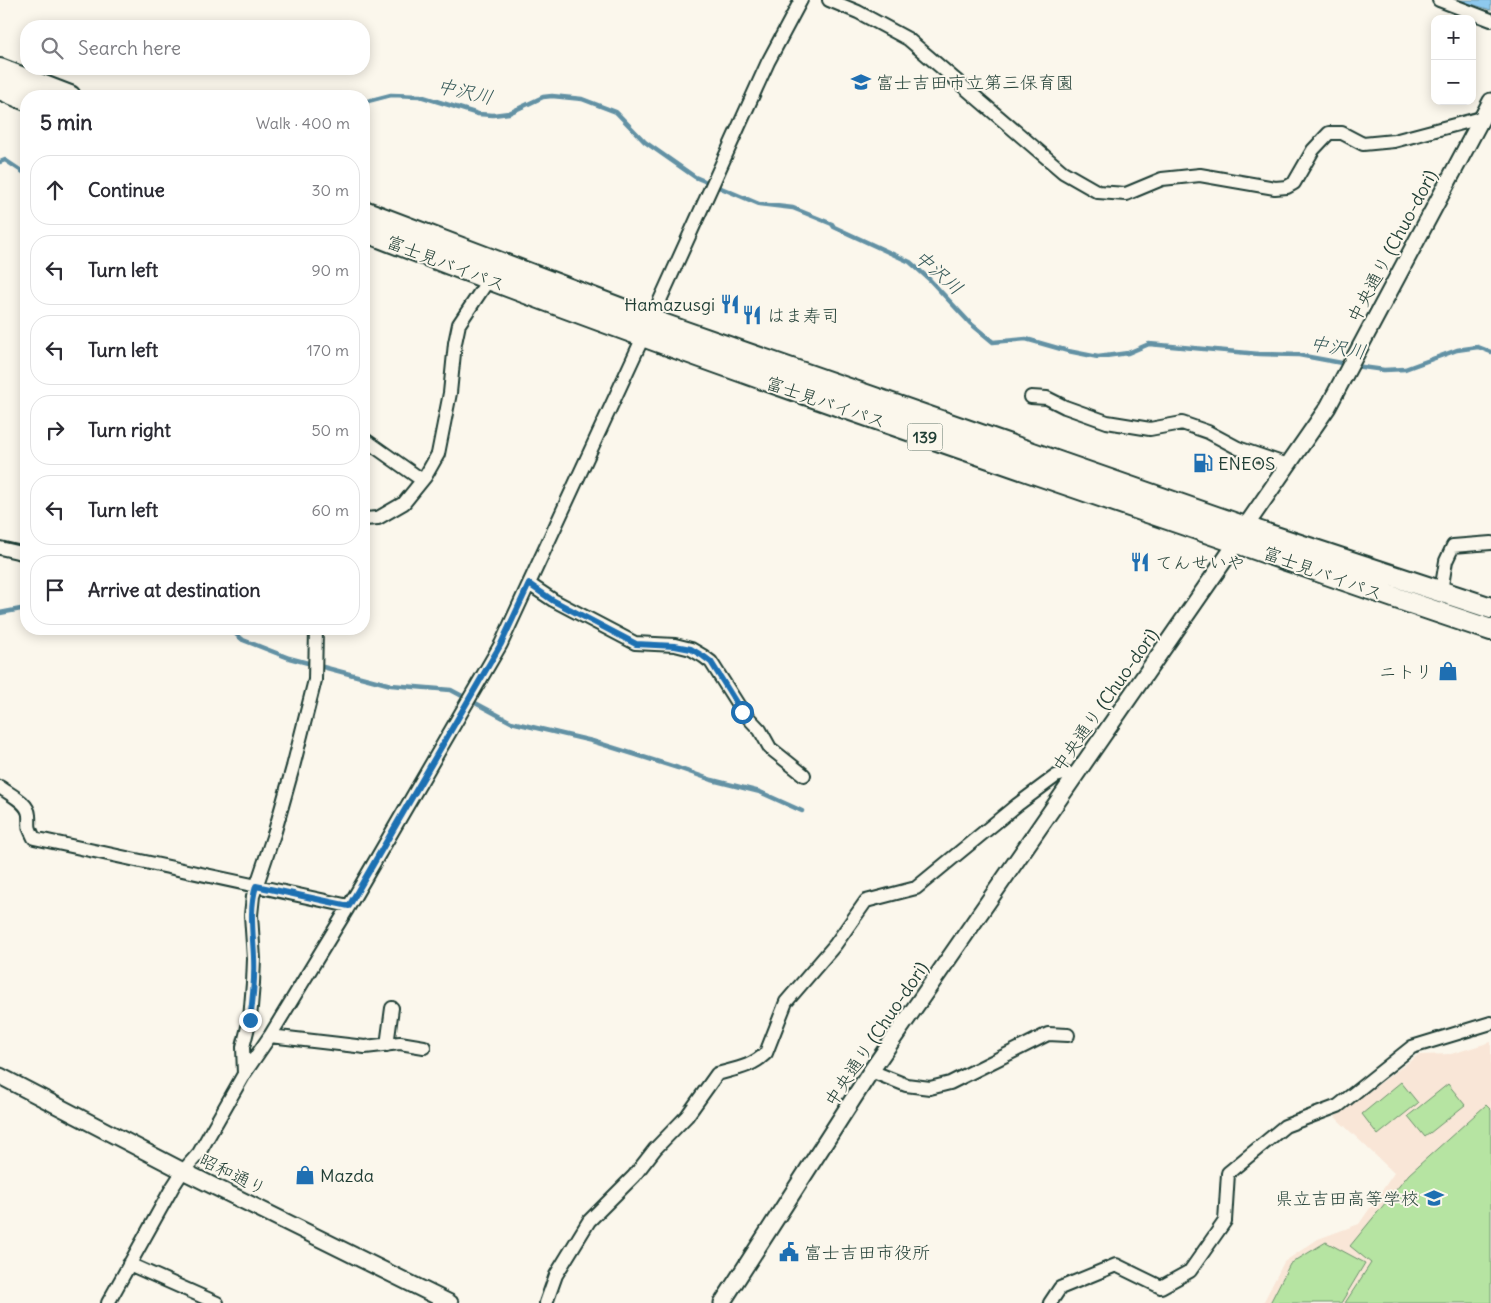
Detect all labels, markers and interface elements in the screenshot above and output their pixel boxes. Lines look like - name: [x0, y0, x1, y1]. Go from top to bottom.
- map controls: [1431, 15, 1476, 105]
- button: +: [1431, 15, 1476, 60]
- search box: [20, 20, 370, 75]
- icon: search: [38, 34, 66, 62]
- text: Search here: [78, 36, 181, 60]
- button: −: [1431, 60, 1476, 105]
- school or university icon: 富士吉田市立第三保育園: [850, 71, 872, 93]
- place label: 富士吉田市立第三保育園: [876, 71, 1074, 94]
- water label: 中沢川: [435, 73, 495, 109]
- text: 5 min: [40, 109, 92, 136]
- text: Walk · 400 m: [256, 113, 350, 133]
- street label: 中央通り (Chuo-dori): [1342, 166, 1442, 326]
- icon: ahead: [41, 176, 69, 204]
- text: Continue: [88, 178, 165, 202]
- text: 30 m: [312, 180, 349, 200]
- street label: 富士見バイパス: [383, 230, 509, 296]
- water label: 中沢川: [910, 244, 968, 300]
- icon: left: [41, 256, 69, 284]
- text: Turn left: [88, 258, 158, 282]
- text: 90 m: [311, 260, 349, 280]
- place label: Hamazusgi: [624, 293, 715, 316]
- restaurant icon: Hamazusgi: [719, 293, 741, 315]
- restaurant icon: はま寿司: [741, 304, 763, 326]
- place label: はま寿司: [767, 304, 839, 327]
- water label: 中沢川: [1308, 330, 1368, 364]
- icon: left: [41, 336, 69, 364]
- text: Turn left: [88, 338, 158, 362]
- text: 170 m: [306, 340, 349, 360]
- street label: 富士見バイパス: [763, 371, 889, 433]
- icon: right: [41, 416, 69, 444]
- text: Turn right: [88, 418, 171, 442]
- text: 50 m: [311, 420, 349, 440]
- road number: 139: [908, 424, 942, 451]
- fuel station icon: ENEOS: [1192, 452, 1214, 474]
- place label: ENEOS: [1218, 452, 1275, 475]
- icon: left: [41, 496, 69, 524]
- text: Turn left: [88, 498, 158, 522]
- text: 60 m: [311, 500, 349, 520]
- street label: 富士見バイパス: [1260, 541, 1386, 605]
- restaurant icon: てんせいや: [1129, 551, 1151, 573]
- place label: てんせいや: [1155, 551, 1245, 574]
- icon: arrive: [41, 576, 69, 604]
- text: Arrive at destination: [88, 578, 261, 602]
- street label: 中央通り (Chuo-dori): [1047, 624, 1163, 776]
- place label: ニトリ: [1379, 660, 1433, 683]
- shop icon: ニトリ: [1437, 660, 1459, 682]
- route start: [731, 701, 754, 724]
- street label: 中央通り (Chuo-dori): [819, 957, 933, 1111]
- route end: [239, 1009, 262, 1032]
- street label: 昭和通り: [196, 1148, 270, 1200]
- shop icon: Mazda: [294, 1164, 316, 1186]
- place label: Mazda: [320, 1164, 374, 1187]
- place label: 県立吉田高等学校: [1275, 1187, 1419, 1210]
- school or university icon: 県立吉田高等学校: [1423, 1187, 1445, 1209]
- public building icon: 富士吉田市役所: [778, 1241, 800, 1263]
- place label: 富士吉田市役所: [804, 1241, 930, 1264]

